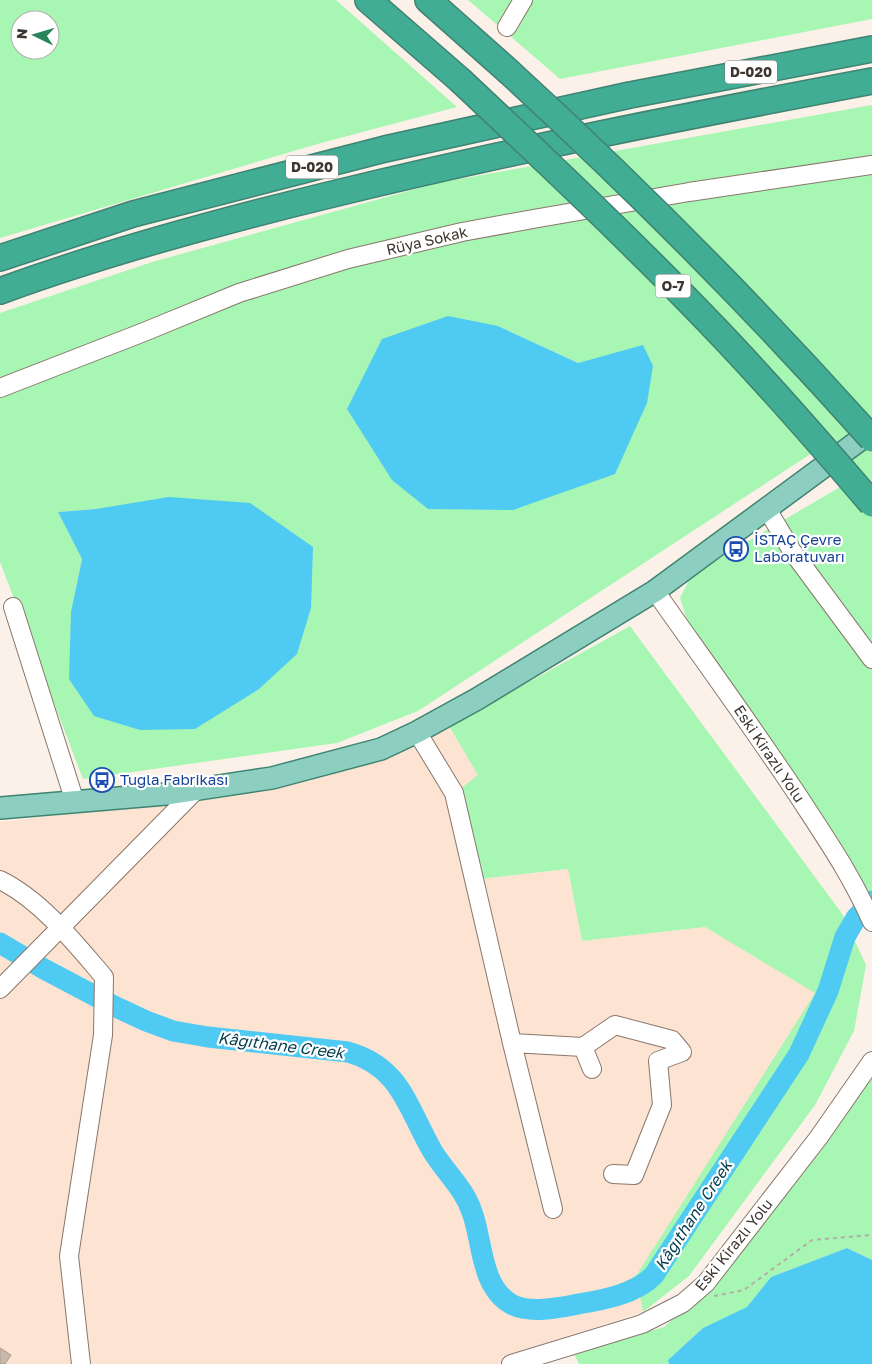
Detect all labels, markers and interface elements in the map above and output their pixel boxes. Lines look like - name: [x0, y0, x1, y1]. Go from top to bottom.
- north arrow: [10, 10, 60, 60]
- text: N: [13, 28, 30, 40]
- road number: D-020: [725, 61, 777, 84]
- road number: D-020: [286, 156, 338, 178]
- street label: Rüya Sokak: [384, 222, 470, 258]
- road number: O-7: [656, 274, 690, 298]
- place label: İSTAÇ Çevre Laboratuvarı: [754, 530, 845, 565]
- bus stop icon: İSTAÇ Çevre Laboratuvarı: [723, 536, 749, 562]
- street label: Eski Kirazlı Yolu: [731, 701, 809, 805]
- bus stop icon: Tuğla Fabrikası: [89, 767, 115, 793]
- place label: Tuğla Fabrikası: [120, 770, 228, 788]
- water label: Kâğıthane Creek: [217, 1027, 347, 1063]
- water label: Kâğıthane Creek: [650, 1155, 737, 1274]
- street label: Eski Kirazlı Yolu: [691, 1195, 776, 1294]

